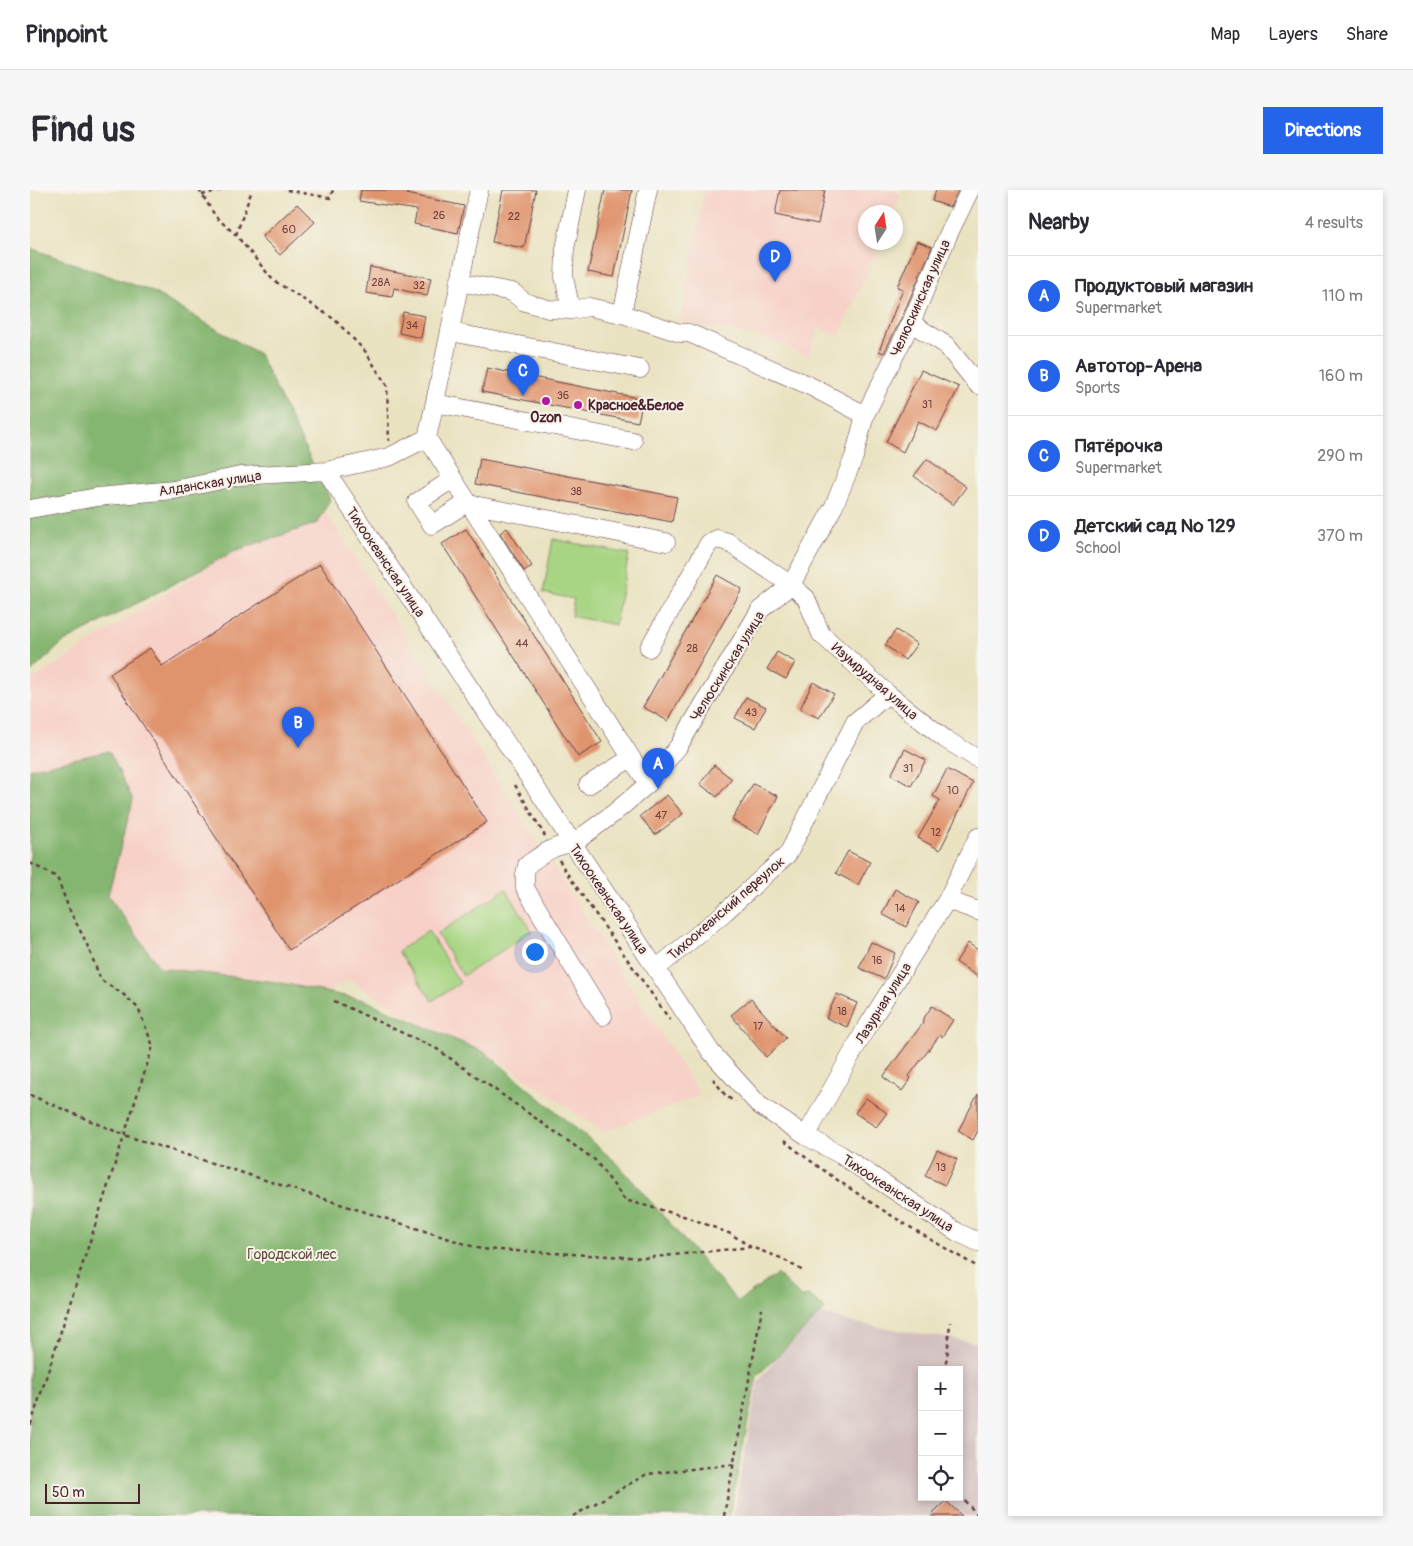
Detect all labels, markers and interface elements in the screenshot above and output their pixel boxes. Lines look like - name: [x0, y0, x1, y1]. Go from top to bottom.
- text: Pinpoint: [25, 20, 107, 49]
- text: Map: [1211, 23, 1240, 46]
- text: Layers: [1268, 23, 1318, 46]
- text: Share: [1346, 23, 1388, 46]
- button: Directions: [1263, 107, 1383, 154]
- text: Find us: [30, 108, 135, 152]
- north arrow: [858, 205, 903, 250]
- house number: 26: [433, 209, 445, 222]
- text: Nearby: [1028, 209, 1089, 236]
- house number: 22: [508, 210, 520, 223]
- text: 4 results: [1305, 213, 1363, 233]
- house number: 60: [282, 223, 296, 236]
- street label: Челюскинская улица: [887, 237, 954, 359]
- pin: D: [759, 241, 791, 282]
- text: Продуктовый магазин: [1075, 274, 1253, 298]
- house number: 28А: [372, 276, 390, 289]
- house number: 32: [413, 279, 425, 292]
- text: A: [1039, 286, 1049, 306]
- text: 110 m: [1322, 286, 1363, 306]
- text: Supermarket: [1075, 298, 1162, 318]
- house number: 34: [406, 319, 419, 332]
- text: Автотор-Арена: [1075, 354, 1202, 378]
- pin: C: [507, 355, 539, 396]
- text: B: [1039, 366, 1049, 386]
- text: 160 m: [1319, 366, 1363, 386]
- text: Sports: [1075, 378, 1120, 398]
- house number: 36: [557, 389, 569, 402]
- marker: Ozon: [540, 395, 552, 407]
- place label: Красное&Белое: [588, 397, 685, 414]
- house number: 31: [922, 398, 932, 411]
- marker: Красное&Белое: [572, 399, 584, 411]
- place label: Ozon: [530, 409, 562, 426]
- text: Пятёрочка: [1075, 434, 1163, 458]
- text: C: [1039, 446, 1049, 466]
- text: 290 m: [1317, 446, 1363, 466]
- text: Supermarket: [1075, 458, 1162, 478]
- street label: Алданская улица: [158, 467, 263, 500]
- house number: 38: [570, 485, 582, 498]
- street label: Тихоокеанская улица: [342, 504, 429, 620]
- text: Детский сад № 129: [1075, 514, 1235, 538]
- text: D: [1039, 526, 1049, 546]
- text: 370 m: [1317, 526, 1363, 546]
- text: School: [1075, 538, 1121, 558]
- street label: Челюскинская улица: [687, 608, 768, 724]
- house number: 44: [516, 637, 529, 650]
- street label: Изумрудная улица: [828, 639, 921, 724]
- house number: 28: [686, 642, 698, 655]
- house number: 43: [745, 706, 757, 719]
- pin: B: [282, 707, 314, 748]
- pin: A: [642, 748, 674, 789]
- house number: 31: [903, 762, 913, 775]
- house number: 10: [947, 784, 959, 797]
- house number: 47: [655, 809, 667, 822]
- house number: 12: [931, 826, 941, 839]
- street label: Тихоокеанская улица: [565, 841, 652, 957]
- street label: Тихоокеанский переулок: [664, 853, 788, 964]
- house number: 14: [895, 902, 906, 915]
- your location: [522, 939, 548, 965]
- house number: 16: [872, 954, 882, 967]
- street label: Лазурная улица: [851, 960, 915, 1048]
- house number: 18: [837, 1005, 847, 1018]
- house number: 17: [753, 1020, 763, 1033]
- street label: Тихоокеанская улица: [839, 1151, 956, 1236]
- house number: 13: [936, 1161, 946, 1174]
- park label: Городской лес: [247, 1246, 337, 1263]
- map controls: [918, 1366, 963, 1501]
- button: +: [918, 1366, 963, 1411]
- button: −: [918, 1411, 963, 1456]
- button: locate: [918, 1456, 963, 1501]
- scale bar: [45, 1481, 140, 1504]
- text: 50 m: [52, 1484, 85, 1501]

